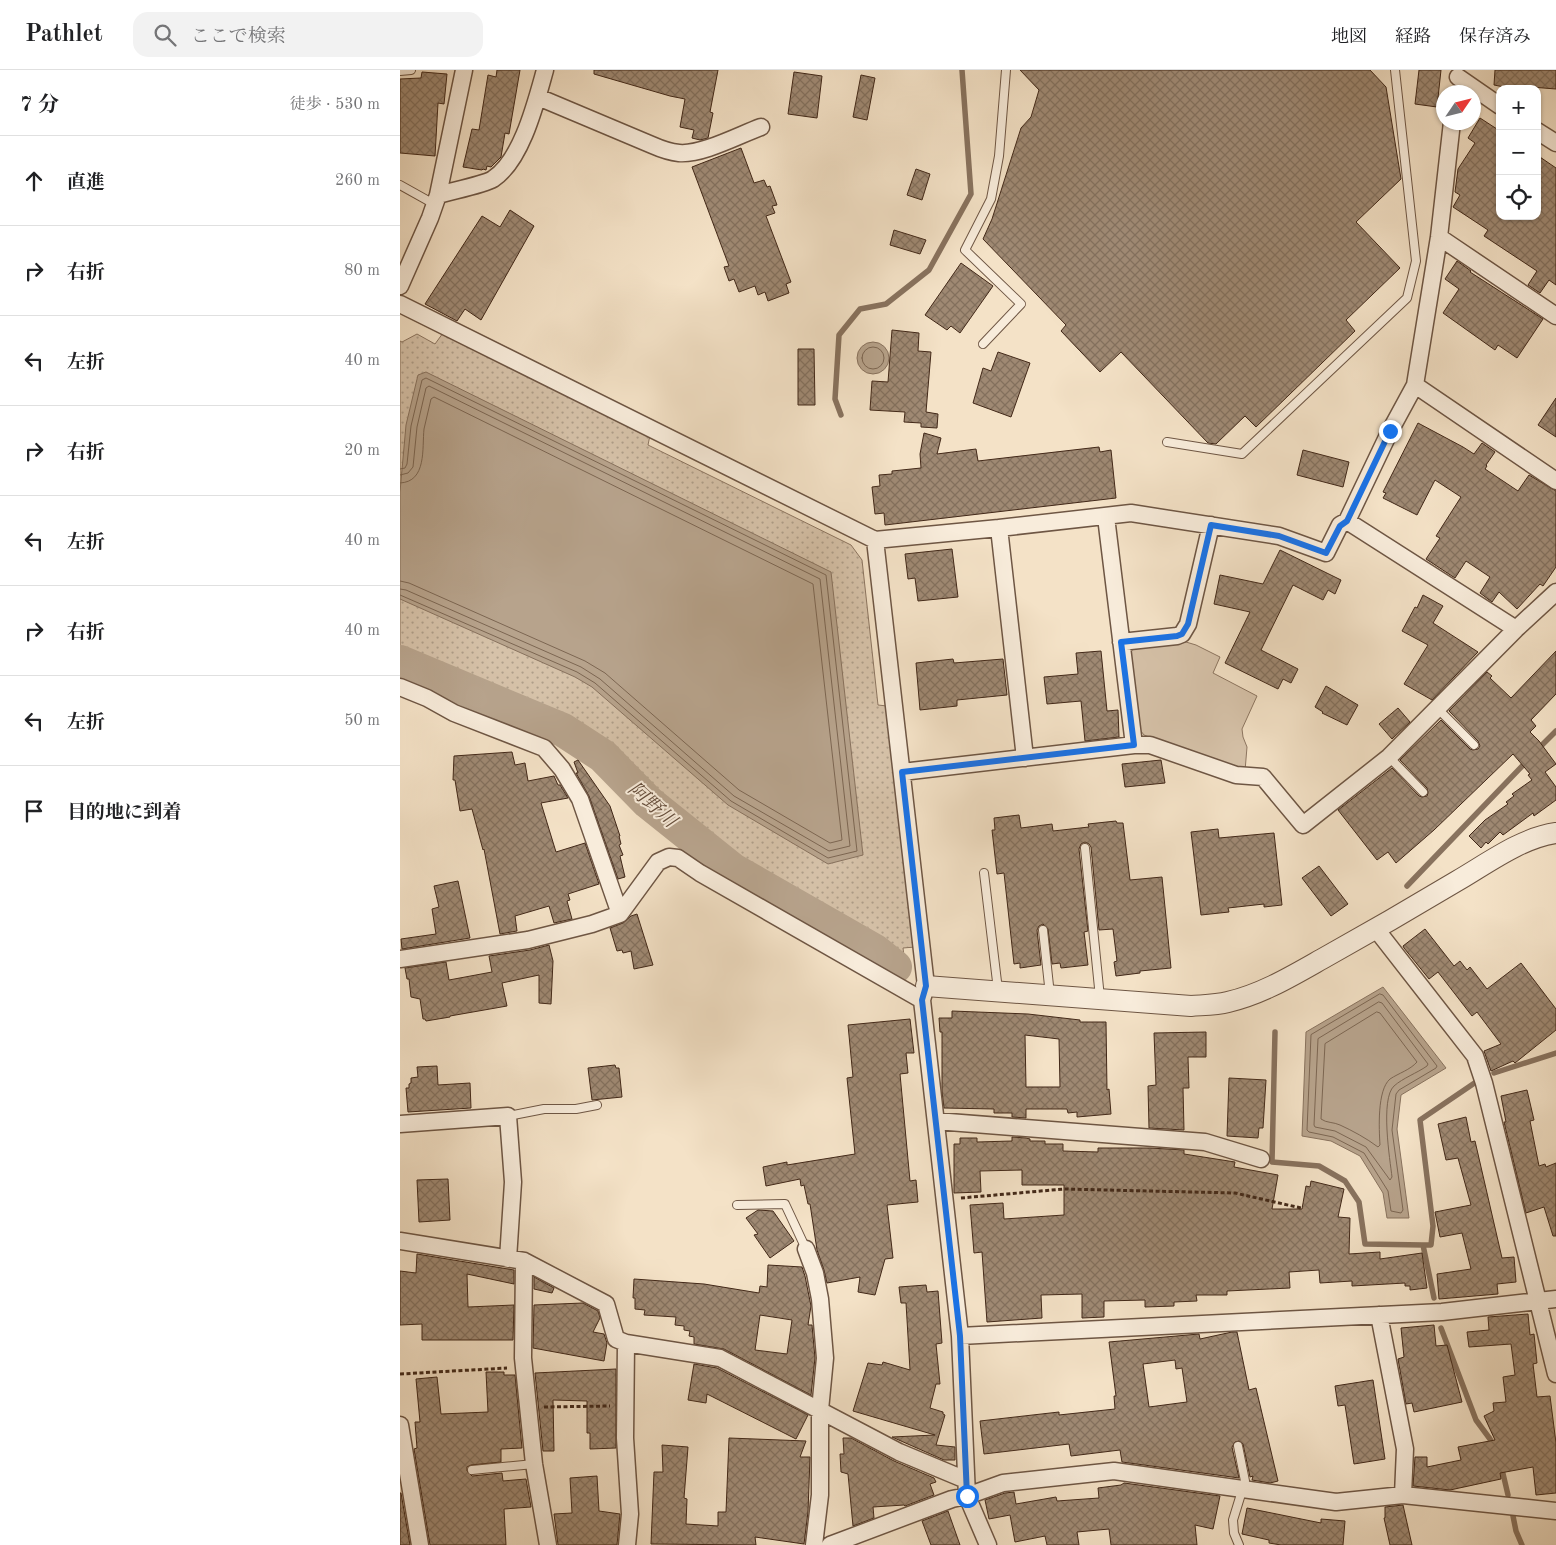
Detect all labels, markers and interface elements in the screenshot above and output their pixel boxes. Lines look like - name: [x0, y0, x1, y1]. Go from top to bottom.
- search box: [133, 12, 483, 57]
- icon: search: [151, 21, 179, 49]
- text: Pathlet: [25, 23, 103, 47]
- text: ここで検索: [191, 28, 286, 47]
- text: 地図: [1331, 28, 1367, 46]
- text: 経路: [1395, 28, 1431, 46]
- text: 保存済み: [1459, 28, 1531, 46]
- north arrow: [1436, 85, 1481, 130]
- map controls: [1496, 85, 1541, 220]
- button: +: [1496, 85, 1541, 130]
- text: 7 分: [20, 95, 59, 116]
- text: 徒歩 · 530 m: [290, 97, 380, 113]
- button: −: [1496, 130, 1541, 175]
- icon: ahead: [20, 167, 48, 195]
- text: 260 m: [335, 173, 380, 189]
- text: 直進: [67, 174, 105, 193]
- button: locate: [1496, 175, 1541, 220]
- icon: right: [20, 257, 48, 285]
- text: 80 m: [344, 263, 380, 279]
- text: 右折: [67, 264, 105, 283]
- icon: left: [20, 347, 48, 375]
- text: 40 m: [344, 353, 380, 369]
- text: 左折: [67, 354, 105, 373]
- route end: [1379, 420, 1402, 443]
- icon: right: [20, 437, 48, 465]
- text: 20 m: [344, 443, 380, 459]
- text: 右折: [67, 444, 105, 463]
- icon: left: [20, 527, 48, 555]
- text: 40 m: [344, 533, 380, 549]
- text: 左折: [67, 534, 105, 553]
- icon: right: [20, 617, 48, 645]
- text: 40 m: [344, 623, 380, 639]
- text: 右折: [67, 624, 105, 643]
- icon: left: [20, 707, 48, 735]
- text: 50 m: [344, 713, 380, 729]
- text: 左折: [67, 714, 105, 733]
- water label: 阿野川: [624, 778, 682, 833]
- icon: arrive: [20, 797, 48, 825]
- text: 目的地に到着: [67, 804, 181, 823]
- route start: [956, 1485, 979, 1508]

